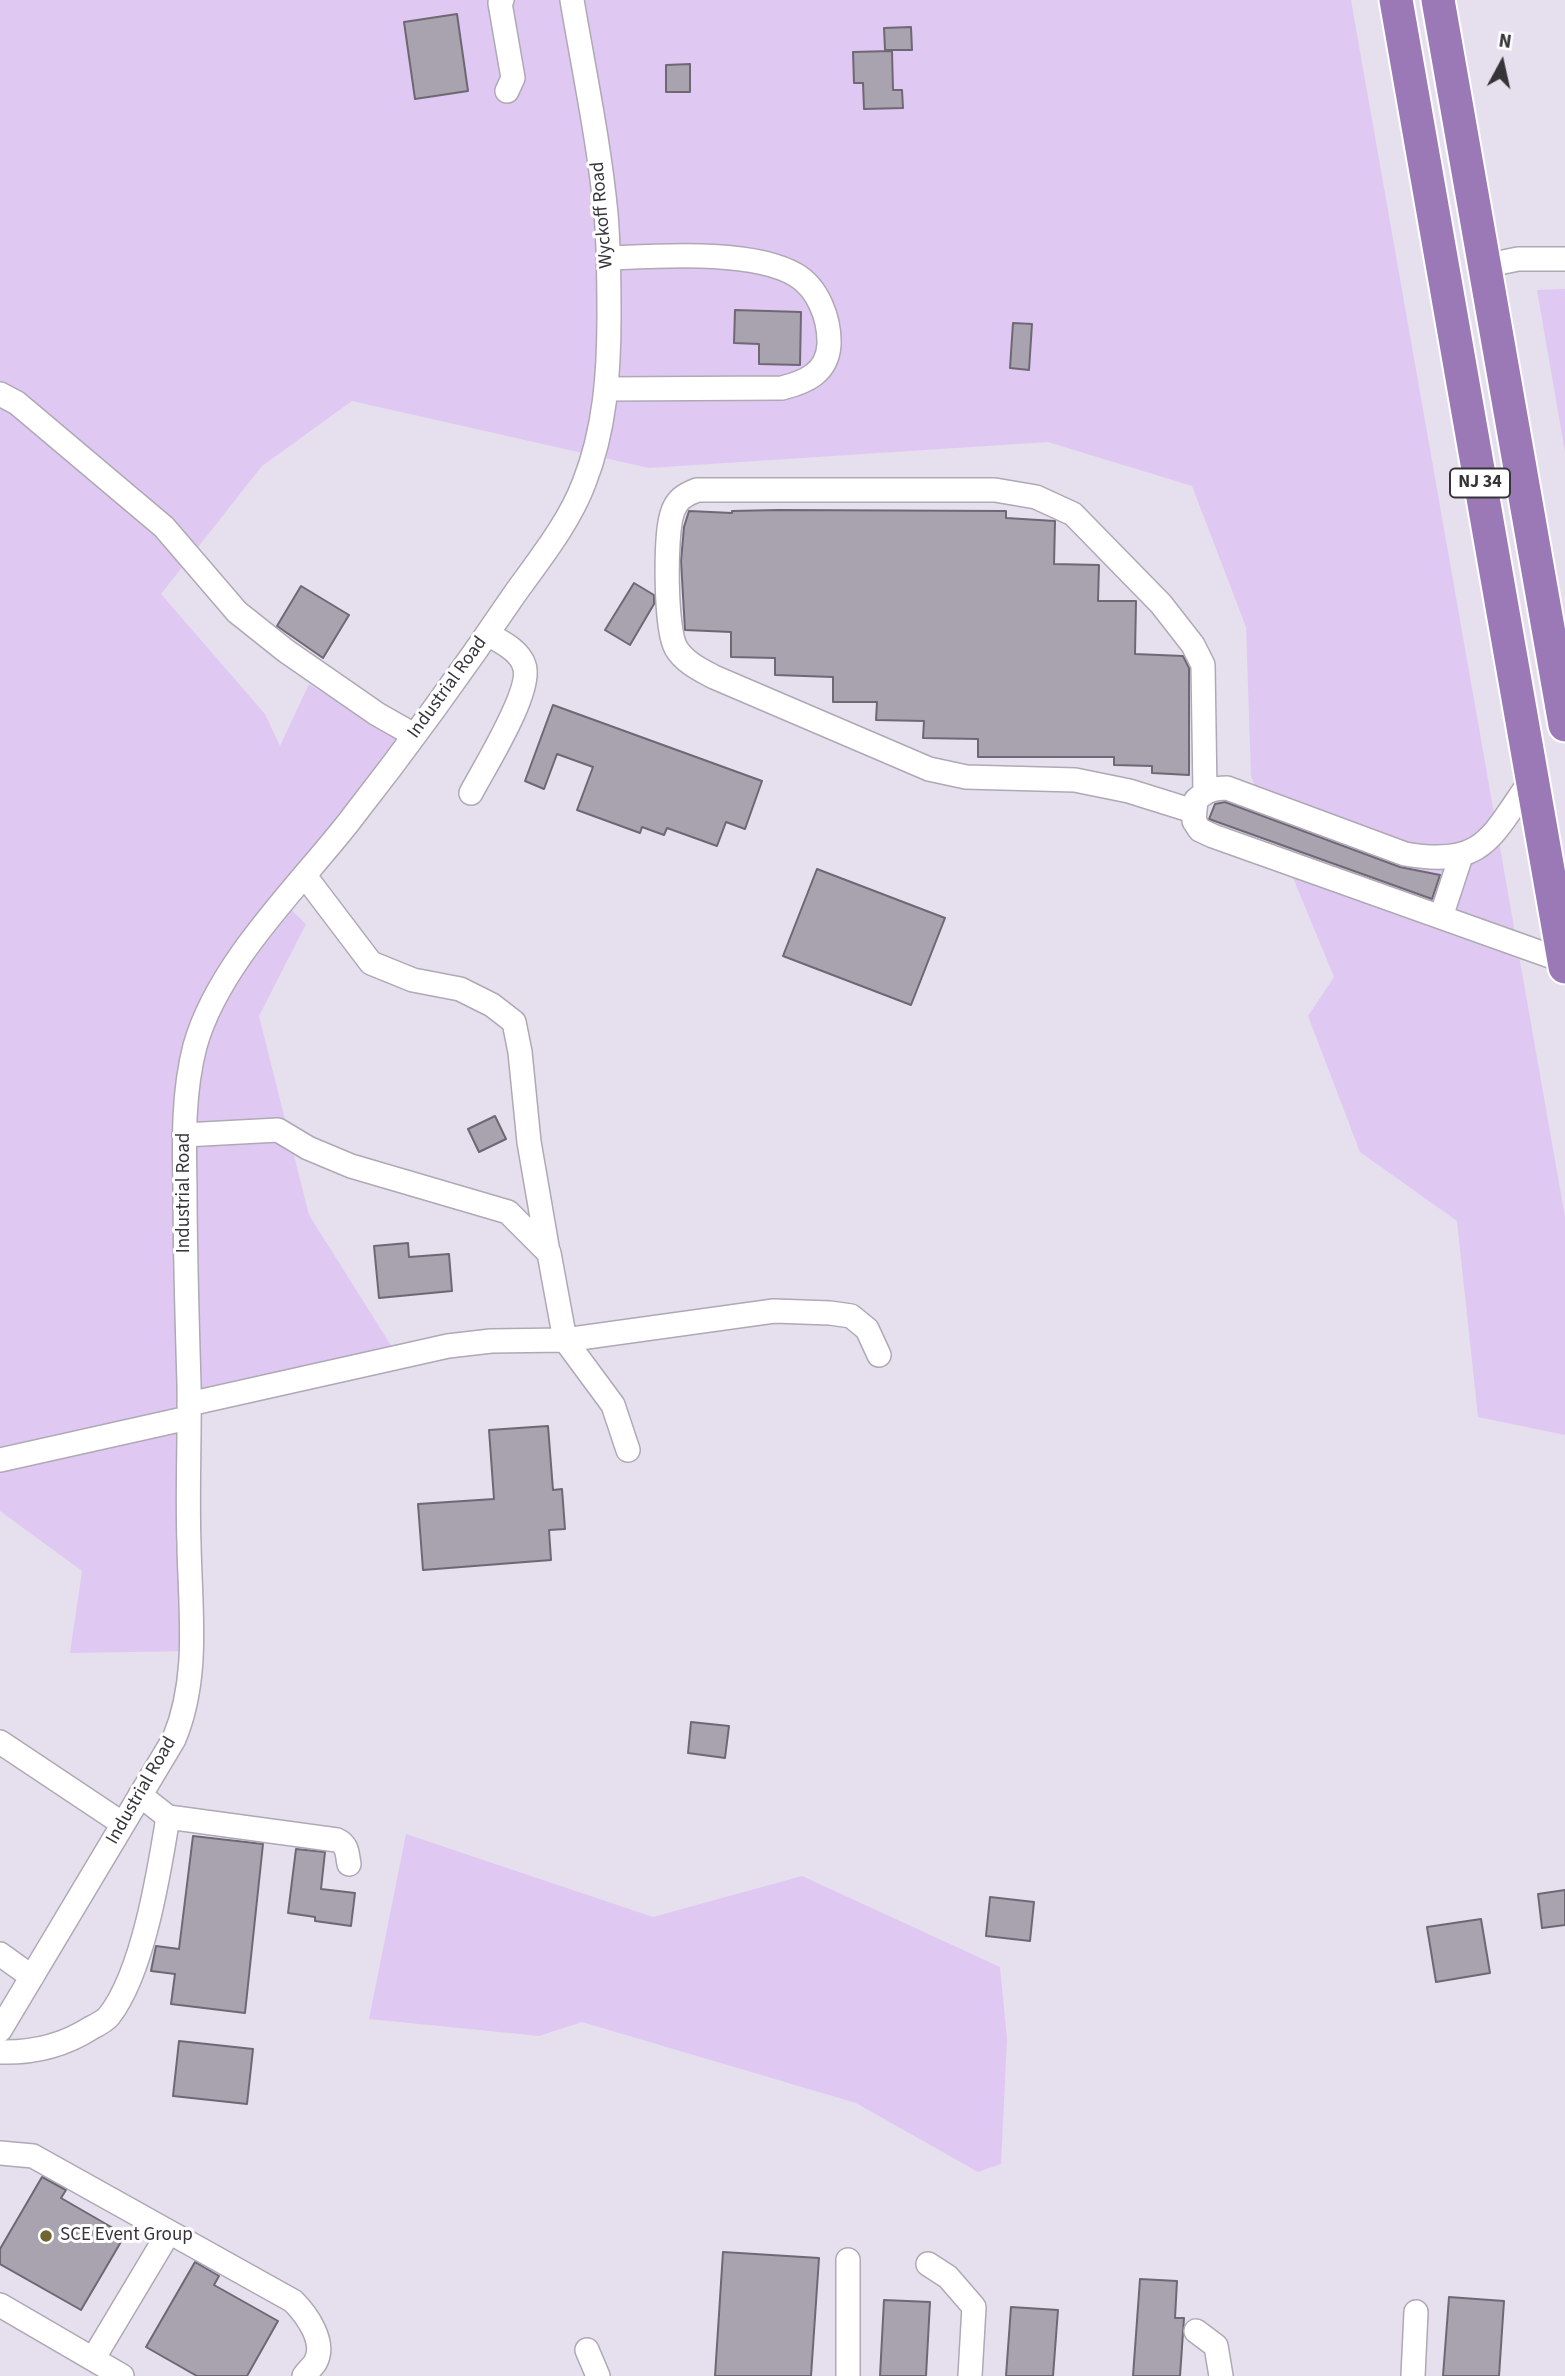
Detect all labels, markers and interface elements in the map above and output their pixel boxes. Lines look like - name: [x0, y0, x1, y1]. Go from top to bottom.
- text: N: [1497, 27, 1513, 56]
- north arrow: [1467, 28, 1537, 98]
- street label: Wyckoff Road: [587, 161, 619, 269]
- road number: NJ 34: [1450, 468, 1510, 498]
- street label: Industrial Road: [403, 633, 493, 743]
- street label: Industrial Road: [174, 1133, 196, 1253]
- street label: Industrial Road: [102, 1733, 182, 1849]
- place label: SCE Event Group: [60, 2225, 193, 2247]
- marker: SCE Event Group: [38, 2228, 54, 2244]

